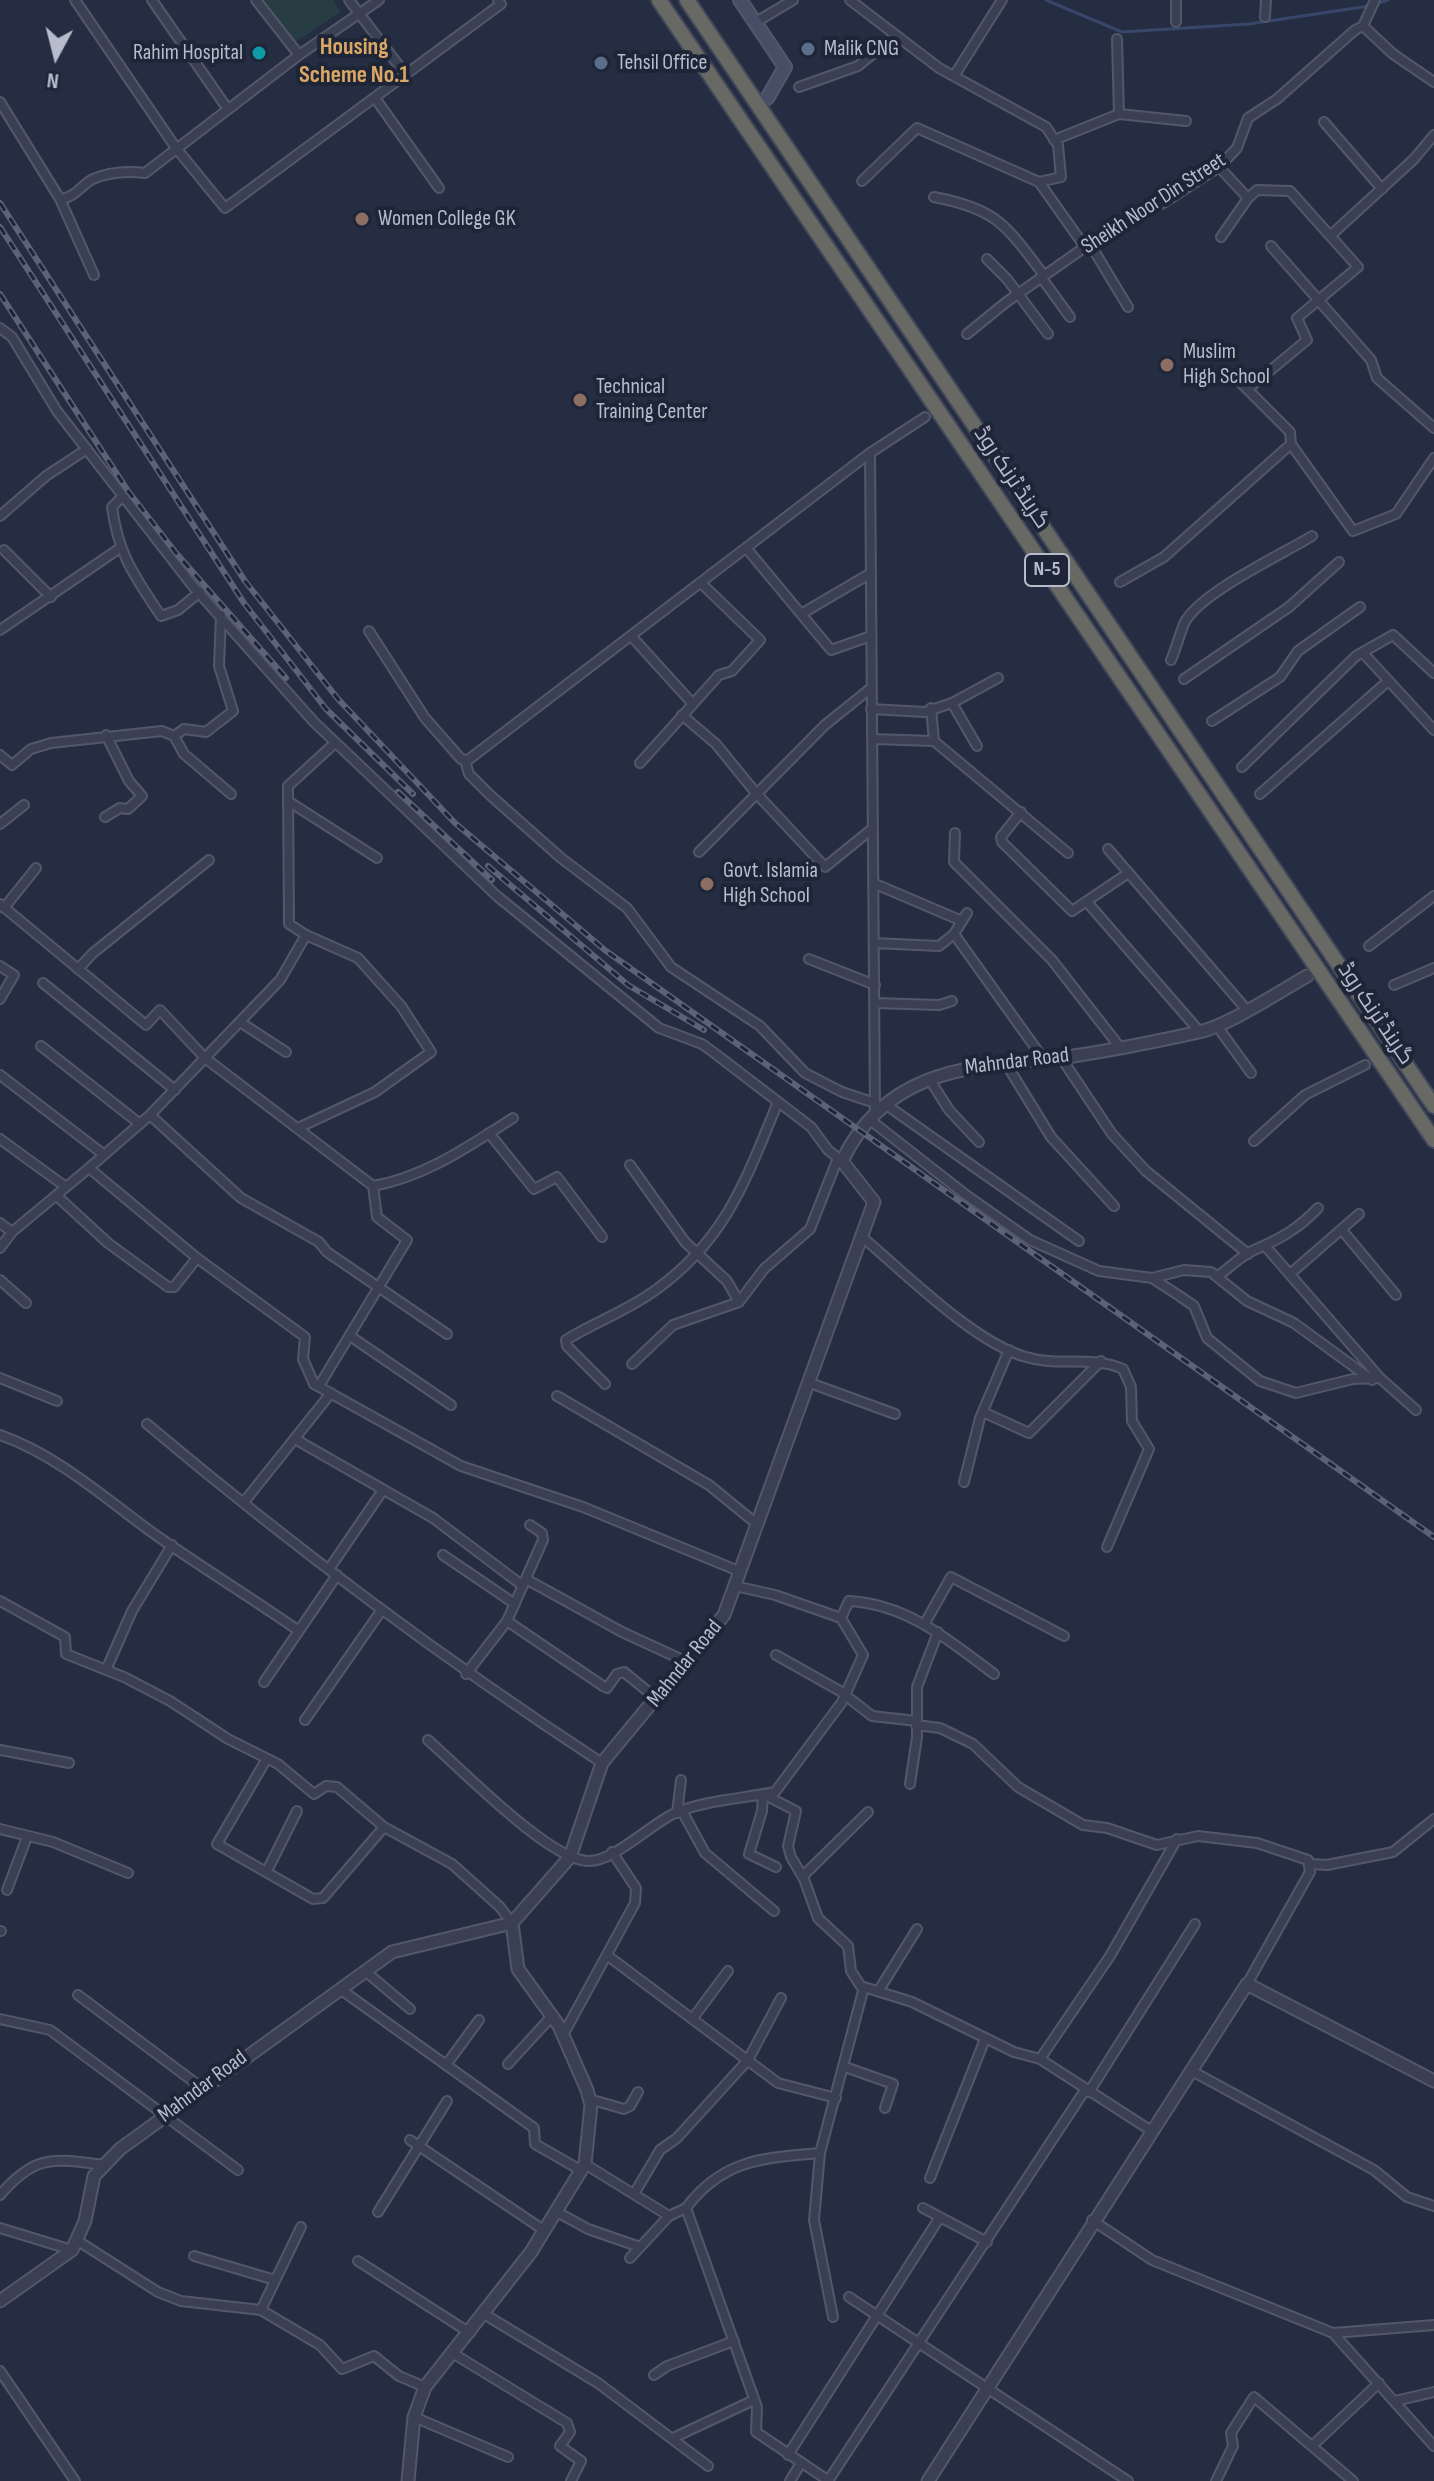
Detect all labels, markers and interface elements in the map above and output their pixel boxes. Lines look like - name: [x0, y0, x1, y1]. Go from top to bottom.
- north arrow: [16, 16, 96, 96]
- district label: Housing Scheme No.1: [299, 34, 409, 90]
- place label: Malik CNG: [824, 36, 899, 62]
- place label: Rahim Hospital: [133, 40, 243, 66]
- marker: Malik CNG: [799, 40, 817, 58]
- marker: Rahim Hospital: [250, 44, 268, 62]
- place label: Tehsil Office: [617, 50, 707, 76]
- marker: Tehsil Office: [592, 54, 610, 72]
- text: N: [46, 66, 60, 94]
- street label: Sheikh Noor Din Street: [1077, 148, 1231, 260]
- place label: Women College GK: [378, 206, 516, 232]
- marker: Women College GK: [353, 210, 371, 228]
- place label: Muslim High School: [1183, 339, 1270, 390]
- marker: Muslim High School: [1158, 356, 1176, 374]
- place label: Technical Training Center: [596, 374, 708, 426]
- marker: Technical Training Center: [571, 391, 589, 409]
- street label: گرینڈ ٹرنک روڈ: [967, 422, 1055, 534]
- road number: N-5: [1025, 554, 1069, 586]
- place label: Govt. Islamia High School: [723, 858, 818, 910]
- marker: Govt. Islamia High School: [698, 875, 716, 893]
- street label: گرینڈ ٹرنک روڈ: [1331, 958, 1419, 1070]
- street label: Mahndar Road: [964, 1043, 1070, 1081]
- street label: Mahndar Road: [642, 1615, 728, 1713]
- street label: Mahndar Road: [153, 2045, 253, 2129]

